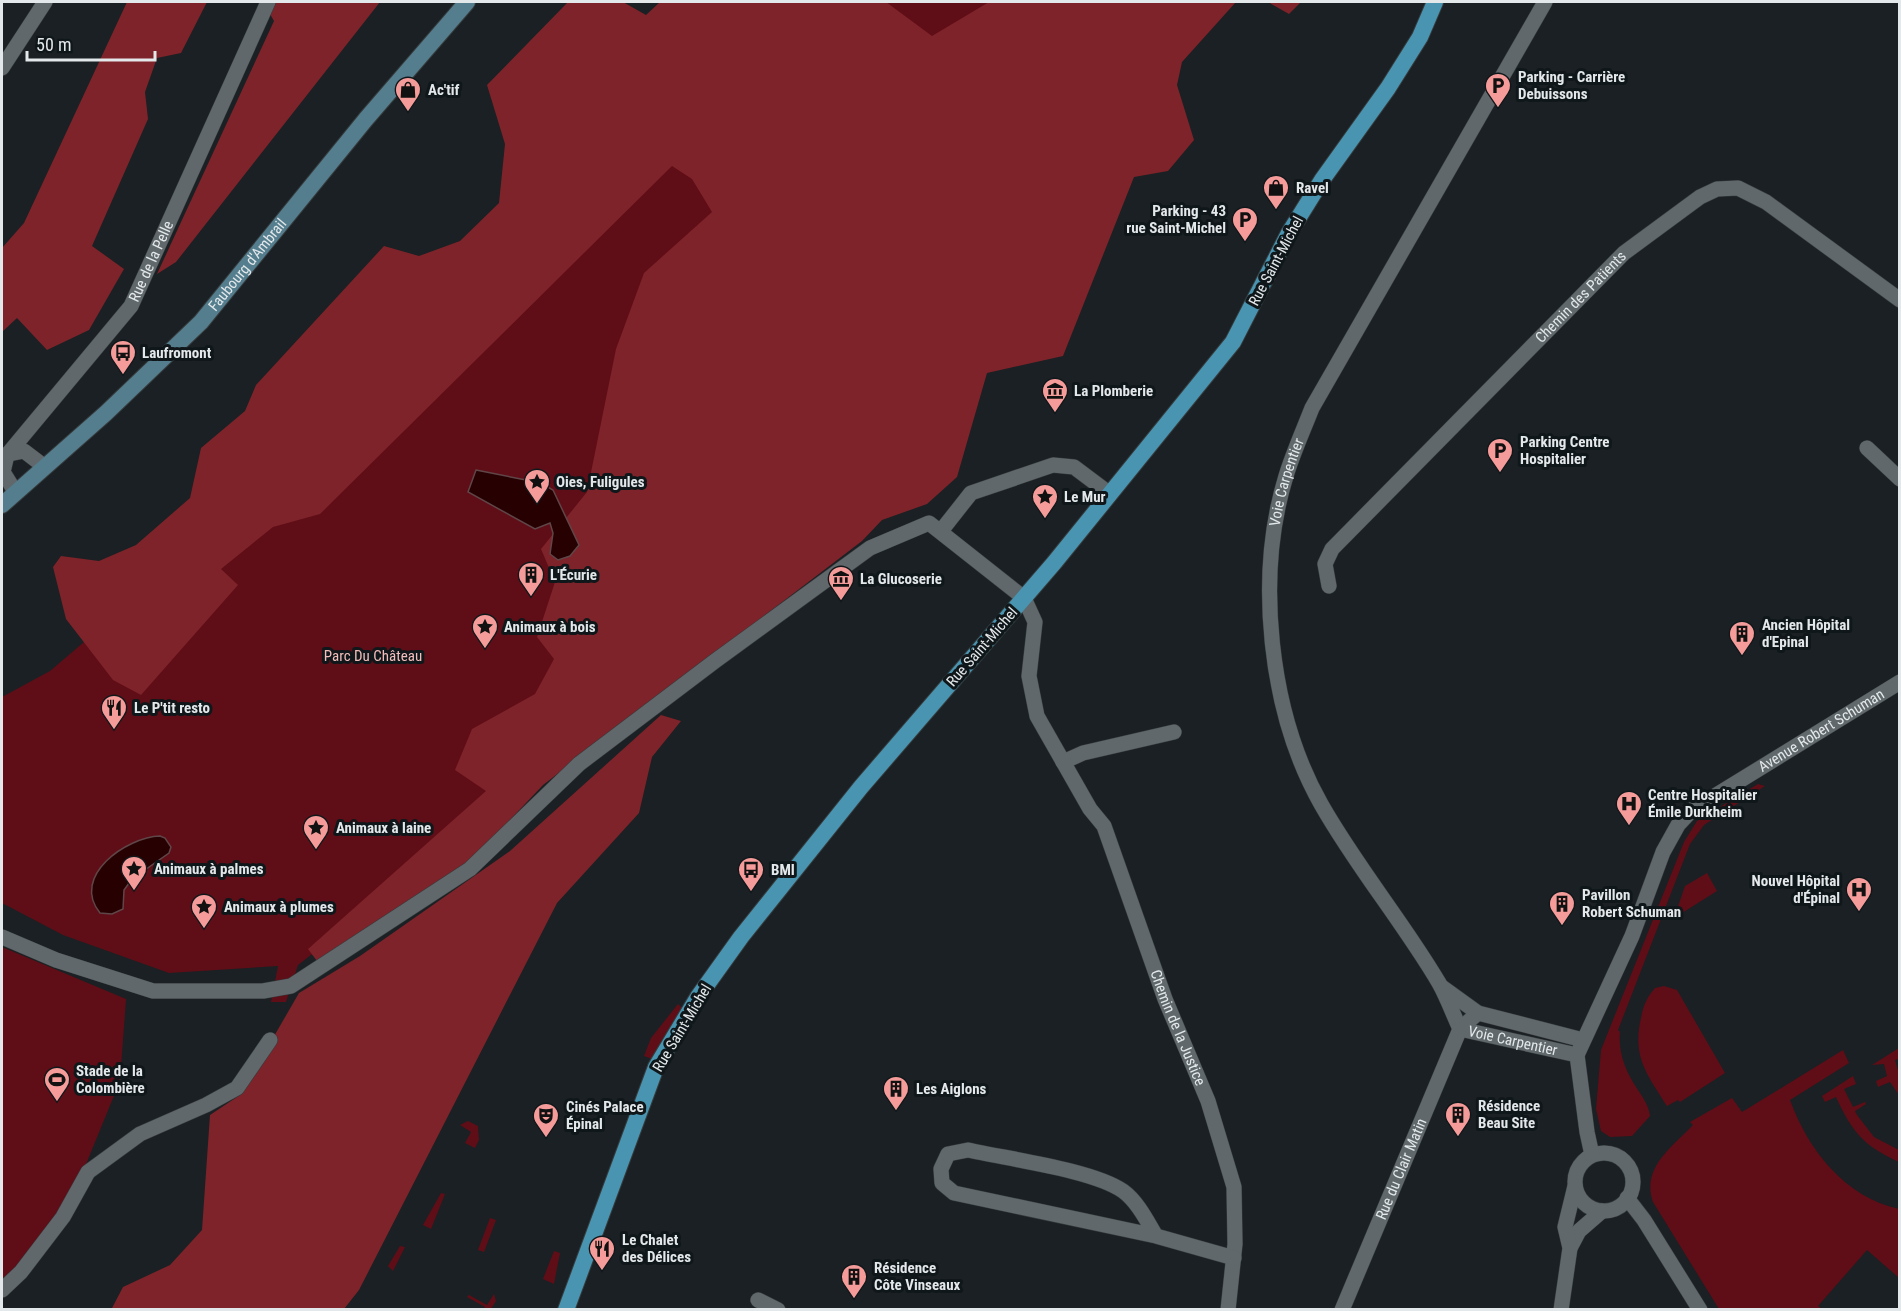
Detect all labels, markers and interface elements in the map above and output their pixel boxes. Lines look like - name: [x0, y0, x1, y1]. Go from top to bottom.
- scale bar: [27, 24, 154, 62]
- text: 50 m: [36, 34, 71, 55]
- place label: Parking - Carrière Debuissons: [1518, 68, 1625, 103]
- parking icon: Parking - Carrière Debuissons: [1483, 71, 1513, 109]
- shop icon: Ac'tif: [393, 75, 423, 113]
- place label: Ac'tif: [428, 81, 460, 99]
- shop icon: Ravel: [1261, 173, 1291, 211]
- place label: Ravel: [1296, 179, 1329, 197]
- place label: Parking - 43 rue Saint-Michel: [1126, 202, 1226, 237]
- parking icon: Parking - 43 rue Saint-Michel: [1230, 205, 1260, 243]
- street label: Rue Saint-Michel: [1245, 213, 1307, 309]
- street label: Faubourg d'Ambrail: [205, 215, 290, 315]
- street label: Rue de la Pelle: [125, 218, 177, 305]
- street label: Chemin des Patients: [1531, 247, 1630, 347]
- bus stop icon: Laufromont: [108, 338, 138, 376]
- place label: Laufromont: [142, 344, 212, 362]
- museum icon: La Plomberie: [1040, 376, 1070, 414]
- place label: La Plomberie: [1074, 382, 1153, 400]
- place label: Parking Centre Hospitalier: [1520, 433, 1610, 468]
- street label: Voie Carpentier: [1266, 435, 1308, 528]
- parking icon: Parking Centre Hospitalier: [1485, 436, 1515, 474]
- place icon: Oies, Fuligules: [522, 467, 552, 505]
- place label: Oies, Fuligules: [556, 473, 645, 491]
- place icon: Le Mur: [1030, 482, 1060, 520]
- place label: Le Mur: [1064, 488, 1106, 506]
- building icon: L'Écurie: [516, 560, 546, 598]
- museum icon: La Glucoserie: [826, 564, 856, 602]
- place label: L'Écurie: [550, 566, 597, 584]
- place label: La Glucoserie: [860, 570, 942, 588]
- street label: Rue Saint-Michel: [943, 604, 1021, 690]
- place icon: Animaux à bois: [470, 612, 500, 650]
- place label: Ancien Hôpital d'Epinal: [1762, 616, 1850, 651]
- place label: Animaux à bois: [504, 618, 596, 636]
- building icon: Ancien Hôpital d'Epinal: [1727, 619, 1757, 657]
- park label: Parc Du Château: [324, 647, 422, 665]
- street label: Avenue Robert Schuman: [1755, 685, 1887, 776]
- restaurant icon: Le P'tit resto: [99, 693, 129, 731]
- place label: Le P'tit resto: [134, 699, 210, 717]
- place label: Centre Hospitalier Émile Durkheim: [1648, 786, 1757, 821]
- hospital icon: Centre Hospitalier Émile Durkheim: [1614, 789, 1644, 827]
- place icon: Animaux à laine: [301, 813, 331, 851]
- place label: Animaux à laine: [336, 819, 431, 837]
- place icon: Animaux à palmes: [119, 854, 149, 892]
- bus stop icon: BMI: [736, 855, 766, 893]
- place label: Animaux à palmes: [154, 860, 264, 878]
- place label: BMI: [771, 861, 795, 879]
- place label: Nouvel Hôpital d'Épinal: [1752, 872, 1840, 907]
- hospital icon: Nouvel Hôpital d'Épinal: [1844, 875, 1874, 913]
- place label: Pavillon Robert Schuman: [1582, 886, 1681, 921]
- building icon: Pavillon Robert Schuman: [1547, 889, 1577, 927]
- place icon: Animaux à plumes: [189, 892, 219, 930]
- place label: Animaux à plumes: [224, 898, 334, 916]
- street label: Chemin de la Justice: [1146, 967, 1209, 1088]
- street label: Rue Saint-Michel: [649, 981, 715, 1075]
- street label: Voie Carpentier: [1466, 1022, 1560, 1059]
- place label: Stade de la Colombière: [76, 1062, 145, 1097]
- sports icon: Stade de la Colombière: [42, 1065, 72, 1103]
- building icon: Les Aiglons: [881, 1074, 911, 1112]
- place label: Les Aiglons: [916, 1080, 987, 1098]
- place label: Résidence Beau Site: [1478, 1097, 1540, 1132]
- place label: Cinés Palace Épinal: [566, 1098, 644, 1133]
- building icon: Résidence Beau Site: [1443, 1100, 1473, 1138]
- theatre icon: Cinés Palace Épinal: [531, 1101, 561, 1139]
- street label: Rue du Clair Matin: [1372, 1116, 1430, 1222]
- place label: Le Chalet des Délices: [622, 1231, 691, 1266]
- restaurant icon: Le Chalet des Délices: [587, 1234, 617, 1272]
- place label: Résidence Côte Vinseaux: [874, 1259, 961, 1294]
- building icon: Résidence Côte Vinseaux: [839, 1262, 869, 1300]

